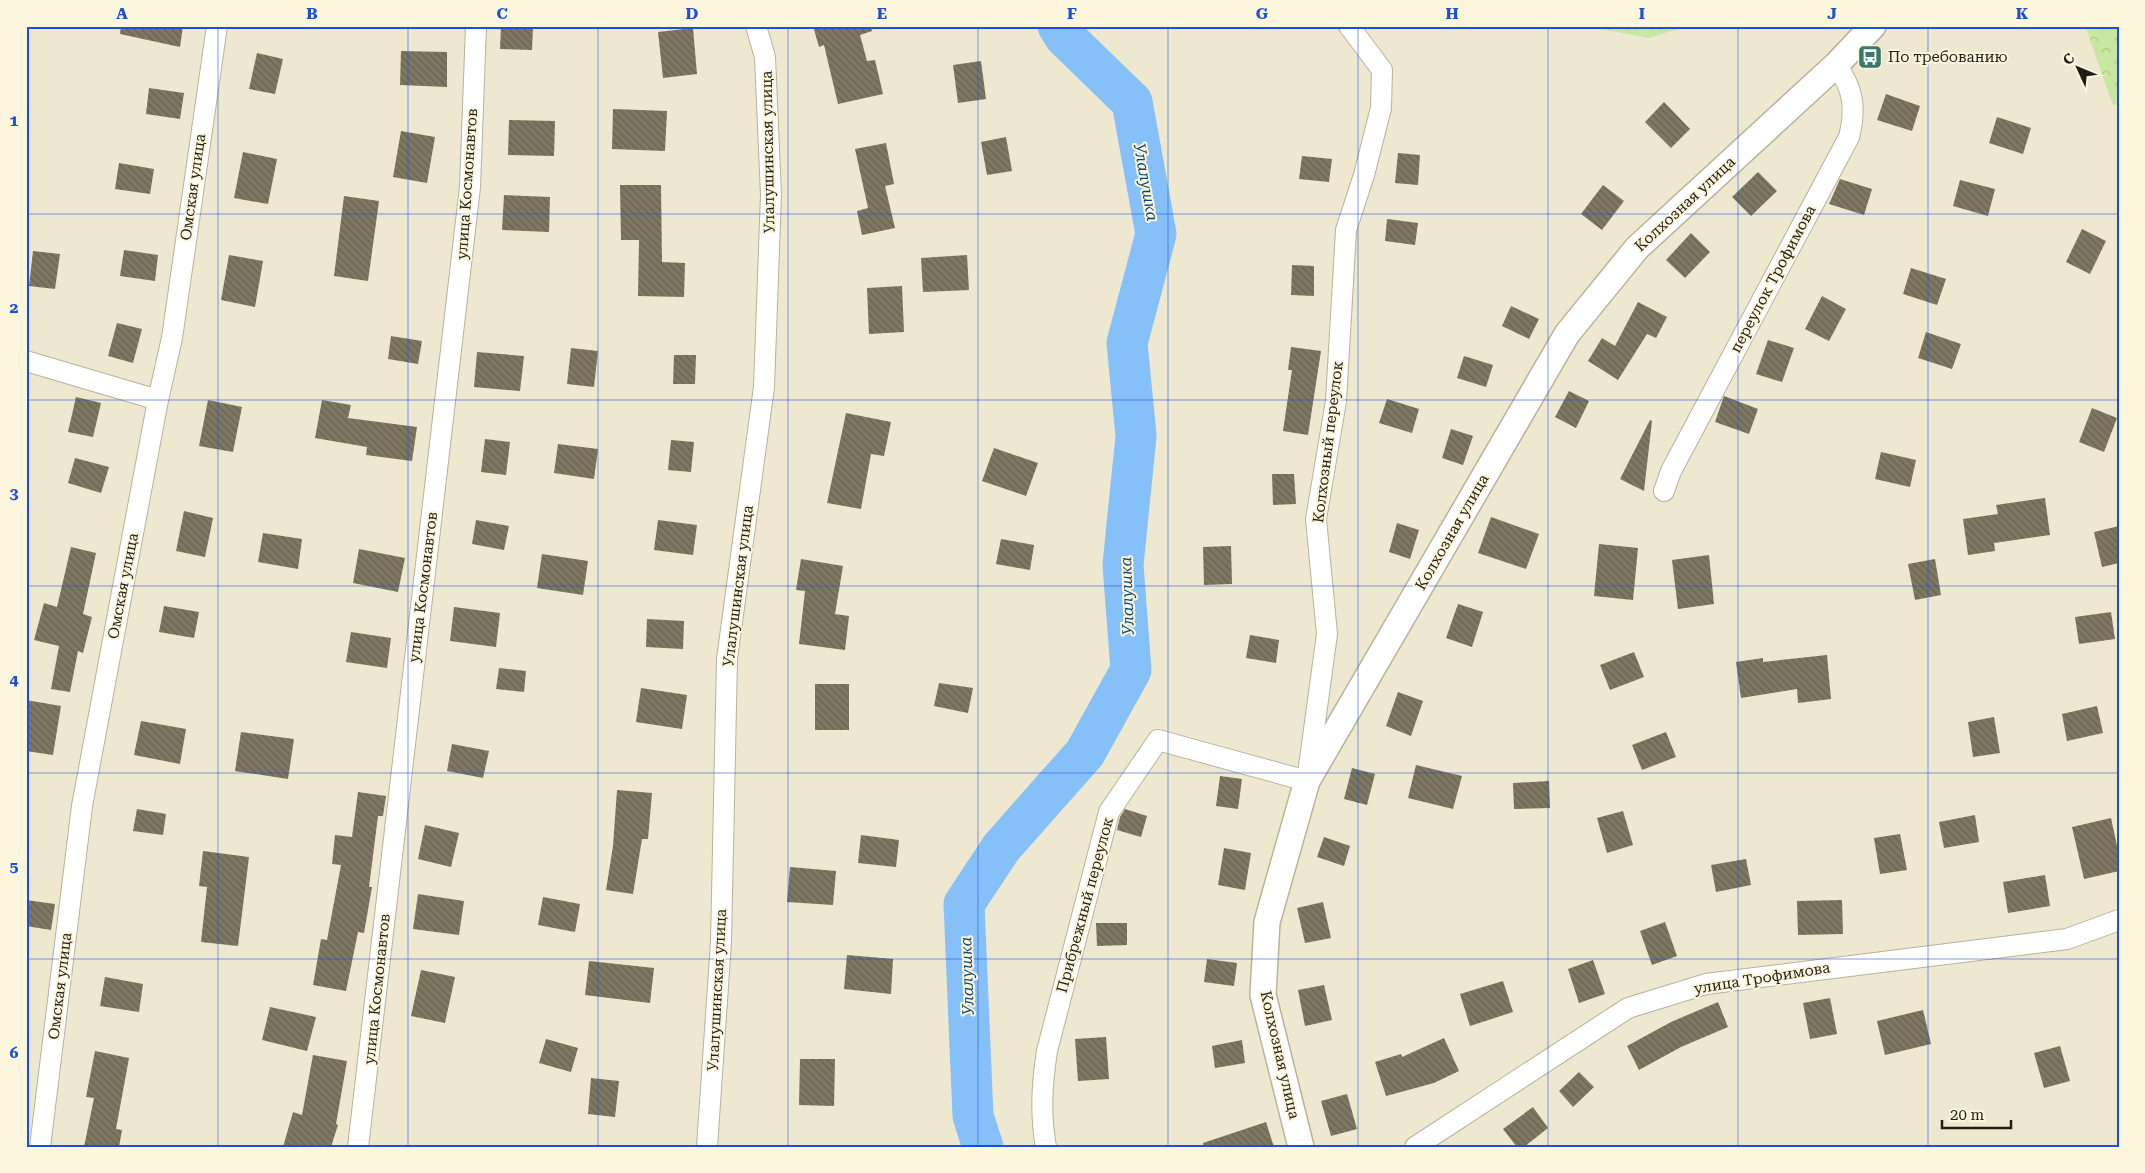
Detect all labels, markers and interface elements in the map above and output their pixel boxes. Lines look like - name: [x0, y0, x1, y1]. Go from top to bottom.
- text: A: [116, 4, 128, 23]
- text: B: [306, 4, 318, 23]
- text: C: [496, 4, 508, 23]
- text: D: [686, 4, 699, 23]
- text: E: [877, 4, 887, 23]
- text: F: [1067, 4, 1077, 23]
- text: G: [1256, 4, 1269, 23]
- text: H: [1445, 4, 1459, 23]
- text: I: [1639, 4, 1645, 23]
- text: J: [1827, 4, 1837, 23]
- text: K: [2016, 4, 2029, 23]
- north arrow: [2052, 42, 2102, 92]
- bus stop icon: По требованию: [1857, 44, 1883, 70]
- place label: По требованию: [1888, 48, 2008, 66]
- text: С: [2059, 50, 2078, 68]
- street label: Улалушинская улица: [758, 71, 778, 233]
- street label: улица Космонавтов: [453, 108, 481, 260]
- text: 1: [10, 111, 19, 130]
- street label: Омская улица: [177, 132, 209, 242]
- water label: Улалушка: [1130, 142, 1162, 223]
- street label: Колхозная улица: [1631, 153, 1739, 255]
- street label: переулок Трофимова: [1726, 202, 1820, 356]
- text: 2: [10, 298, 19, 317]
- street label: Колхозный переулок: [1309, 359, 1347, 524]
- street label: Колхозная улица: [1411, 471, 1493, 593]
- text: 3: [10, 484, 19, 503]
- street label: Улалушинская улица: [719, 504, 757, 668]
- street label: улица Космонавтов: [405, 511, 441, 663]
- street label: Омская улица: [104, 531, 142, 641]
- water label: Улалушка: [1116, 556, 1138, 636]
- text: 4: [10, 670, 19, 689]
- street label: Прибрежный переулок: [1053, 815, 1117, 995]
- text: 5: [10, 857, 19, 876]
- street label: Улалушинская улица: [704, 908, 730, 1072]
- street label: улица Космонавтов: [360, 913, 394, 1065]
- street label: Омская улица: [45, 931, 75, 1041]
- water label: Улалушка: [956, 936, 978, 1016]
- street label: улица Трофимова: [1693, 958, 1831, 998]
- street label: Колхозная улица: [1257, 989, 1303, 1121]
- text: 6: [10, 1043, 19, 1062]
- scale bar: [1942, 1098, 2011, 1130]
- text: 20 m: [1950, 1106, 1985, 1124]

